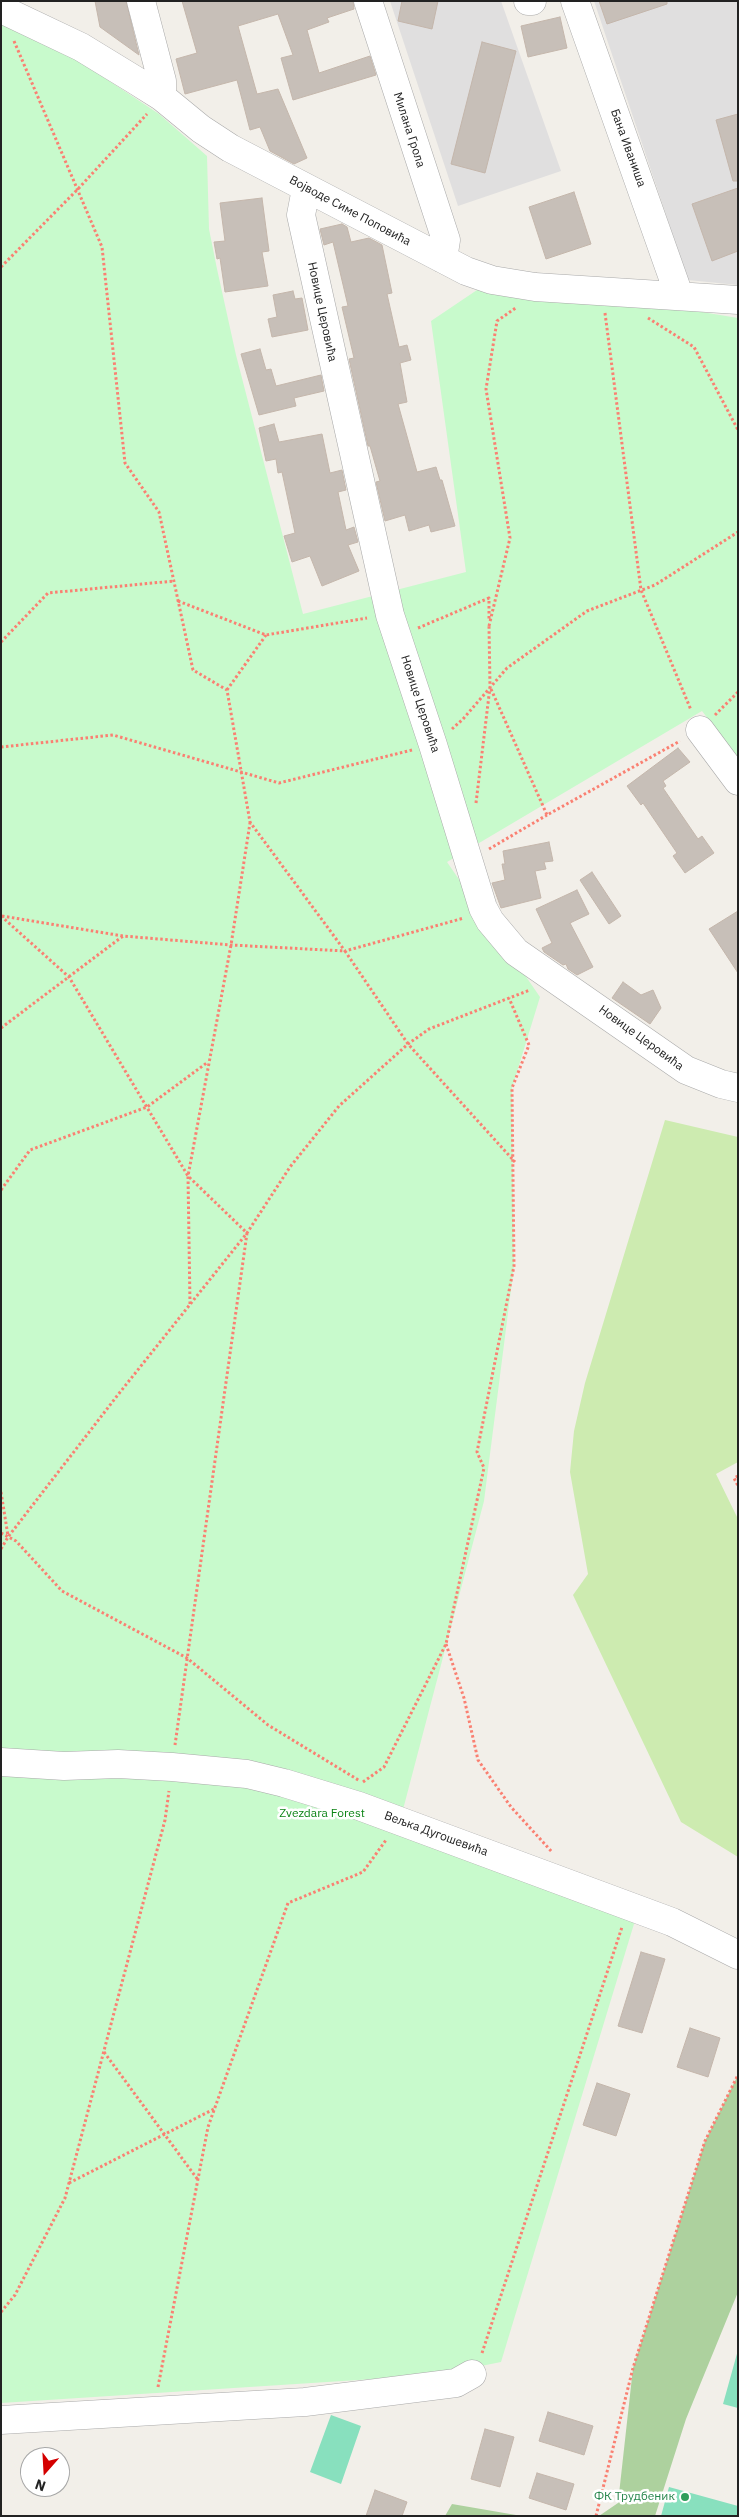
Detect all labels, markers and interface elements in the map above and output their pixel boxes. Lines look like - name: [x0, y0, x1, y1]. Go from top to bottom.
- street label: Милана Грола: [390, 91, 428, 169]
- street label: Бана Иваниша: [607, 107, 649, 189]
- street label: Војводе Симе Поповића: [287, 173, 413, 249]
- street label: Новице Церовића: [304, 261, 340, 363]
- street label: Новице Церовића: [397, 653, 443, 755]
- street label: Новице Церовића: [596, 1002, 686, 1074]
- park label: Zvezdara Forest: [279, 1807, 365, 1821]
- street label: Вељка Дугошевића: [382, 1809, 490, 1859]
- north arrow: [20, 2447, 70, 2497]
- text: N: [33, 2475, 48, 2495]
- place label: ФК Трудбеник: [594, 2490, 675, 2504]
- marker: ФК Трудбеник: [679, 2491, 691, 2503]

